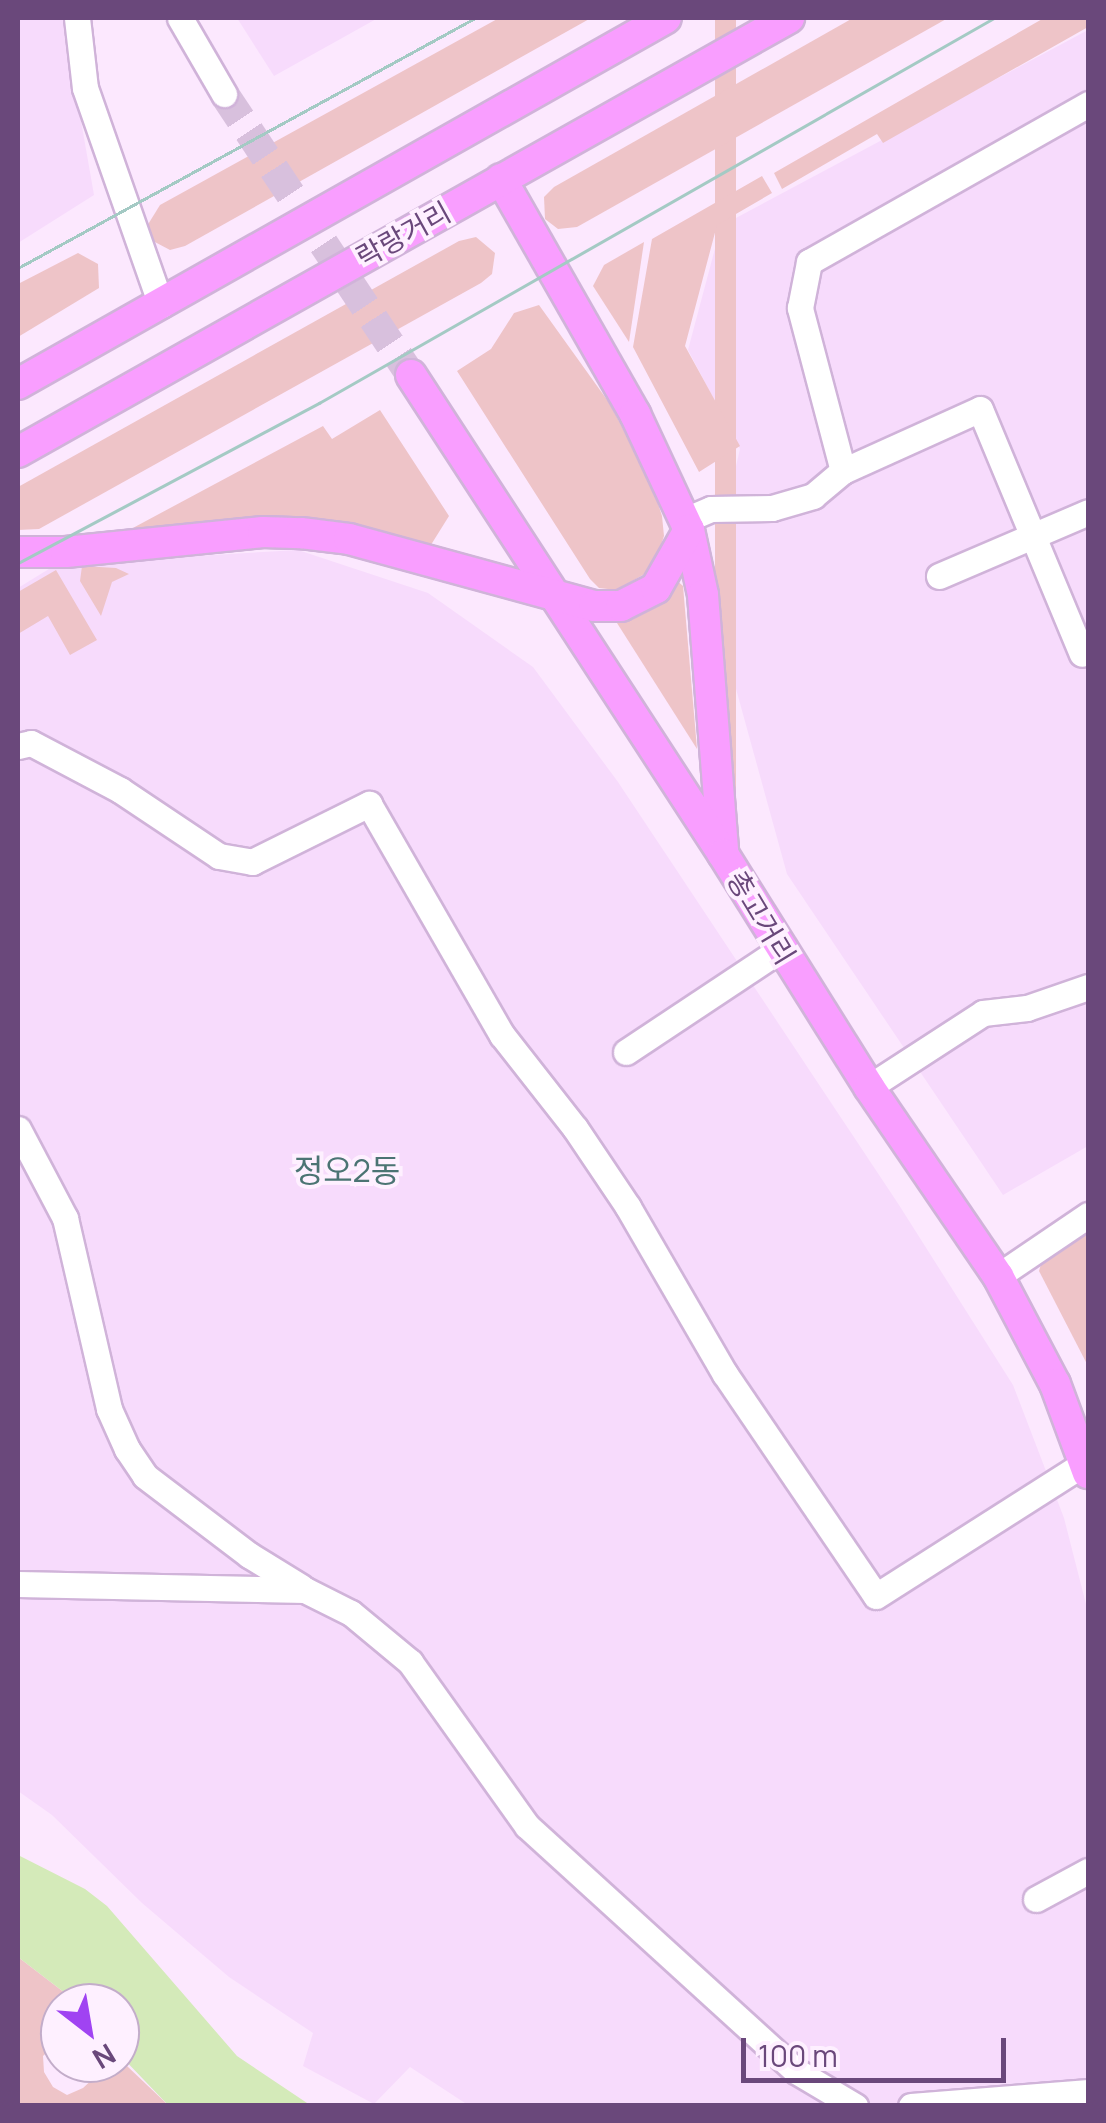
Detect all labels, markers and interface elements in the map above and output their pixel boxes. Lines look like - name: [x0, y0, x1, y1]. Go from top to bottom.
- street label: 락랑거리: [350, 194, 456, 274]
- street label: 총고거리: [721, 864, 803, 970]
- district label: 정오2동: [294, 1151, 400, 1189]
- north arrow: [40, 1983, 140, 2083]
- scale bar: [746, 2018, 1011, 2080]
- text: 100 m: [758, 2035, 838, 2076]
- text: N: [86, 2036, 123, 2078]

